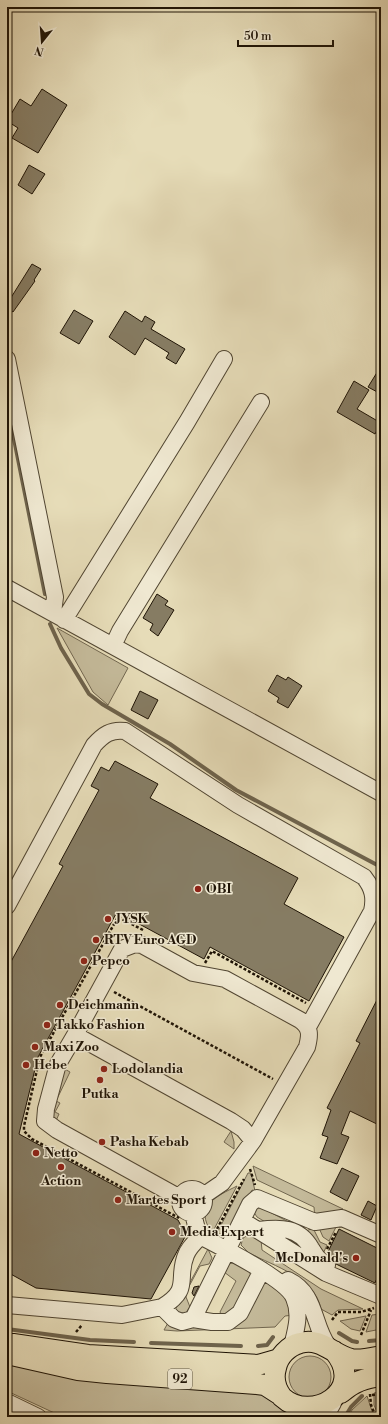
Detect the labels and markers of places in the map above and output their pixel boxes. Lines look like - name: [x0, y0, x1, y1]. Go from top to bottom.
- place label: OBI: [206, 881, 231, 897]
- marker: OBI: [193, 884, 203, 894]
- place label: JYSK: [114, 911, 149, 927]
- marker: JYSK: [103, 914, 113, 924]
- place label: RTV Euro AGD: [104, 932, 196, 948]
- marker: RTV Euro AGD: [91, 935, 101, 945]
- place label: Pepco: [92, 953, 130, 969]
- marker: Pepco: [79, 956, 89, 966]
- place label: Deichmann: [68, 997, 139, 1013]
- marker: Deichmann: [55, 1000, 65, 1010]
- place label: Takko Fashion: [55, 1017, 145, 1033]
- marker: Takko Fashion: [42, 1020, 52, 1030]
- place label: Maxi Zoo: [43, 1039, 100, 1055]
- marker: Maxi Zoo: [30, 1042, 40, 1052]
- place label: Hebe: [34, 1057, 67, 1073]
- marker: Hebe: [21, 1060, 31, 1070]
- place label: Lodolandia: [112, 1061, 184, 1077]
- marker: Lodolandia: [99, 1064, 109, 1074]
- marker: Putka: [95, 1075, 105, 1085]
- place label: Putka: [81, 1086, 119, 1102]
- place label: Pasha Kebab: [110, 1134, 189, 1150]
- marker: Pasha Kebab: [97, 1137, 107, 1147]
- place label: Netto: [44, 1145, 78, 1161]
- marker: Netto: [31, 1148, 41, 1158]
- marker: Action: [56, 1162, 66, 1172]
- place label: Action: [40, 1173, 81, 1189]
- place label: Martes Sport: [126, 1192, 206, 1208]
- marker: Martes Sport: [113, 1195, 123, 1205]
- place label: Media Expert: [180, 1224, 264, 1240]
- marker: Media Expert: [167, 1227, 177, 1237]
- place label: McDonald's: [275, 1250, 348, 1266]
- marker: McDonald's: [351, 1253, 361, 1263]

